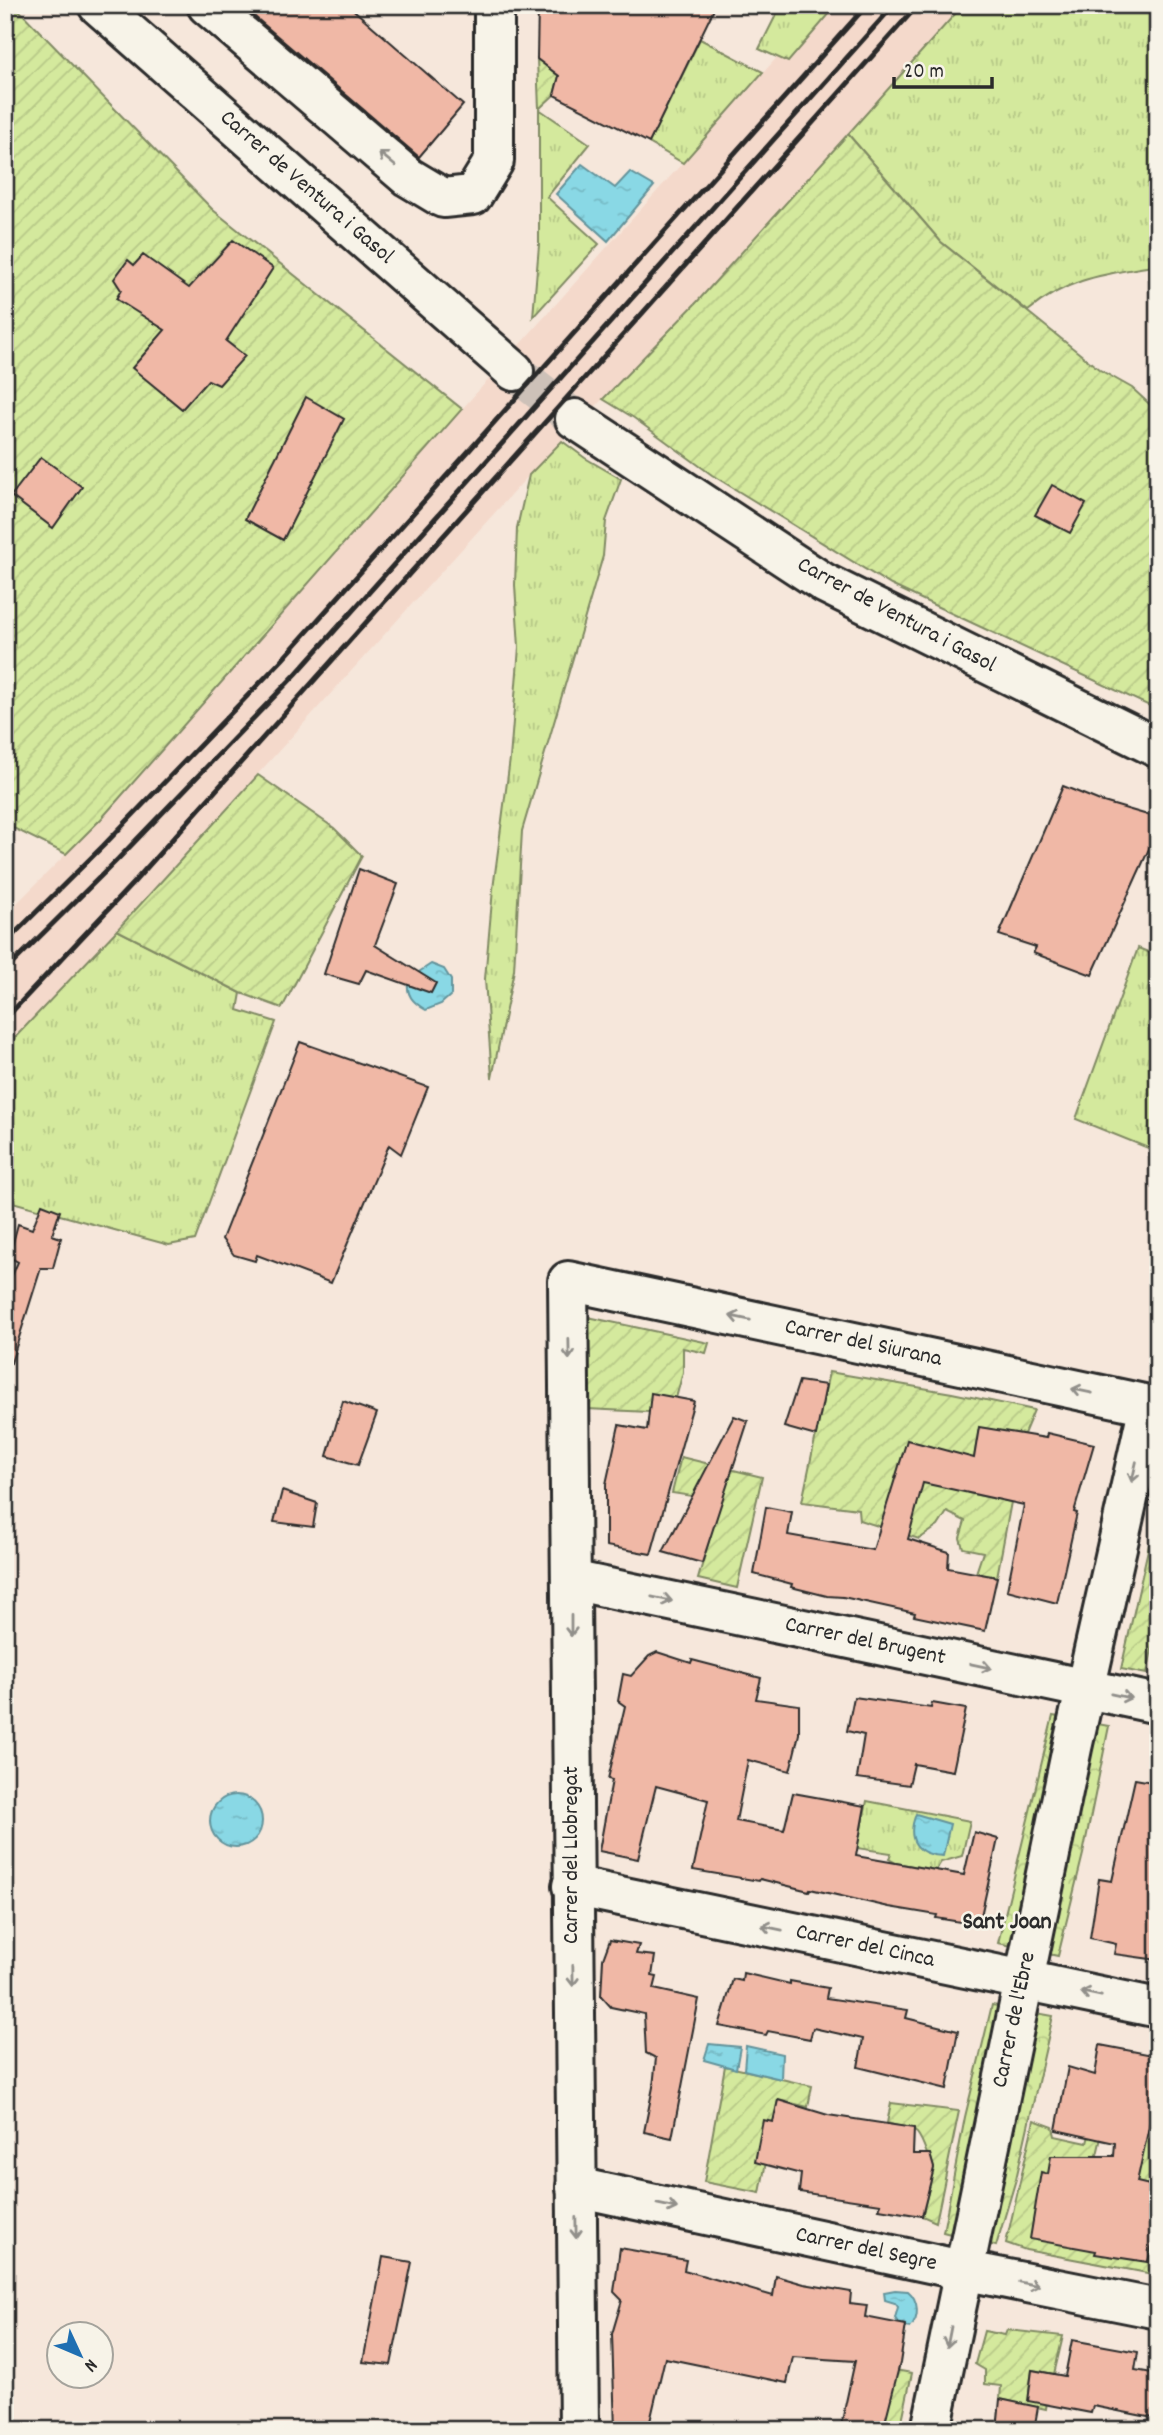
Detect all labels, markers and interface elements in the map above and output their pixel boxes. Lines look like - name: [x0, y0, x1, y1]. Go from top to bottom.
- scale bar: [894, 46, 992, 90]
- text: 20 m: [904, 58, 944, 88]
- street label: Carrer de Ventura i Gasol: [212, 103, 401, 273]
- one-way arrow: [378, 151, 396, 167]
- street label: Carrer de Ventura i Gasol: [791, 549, 1002, 683]
- one-way arrow: [729, 1310, 752, 1324]
- street label: Carrer del Siurana: [781, 1311, 946, 1377]
- one-way arrow: [562, 1338, 576, 1361]
- one-way arrow: [1071, 1384, 1094, 1398]
- one-way arrow: [1127, 1460, 1140, 1483]
- one-way arrow: [650, 1593, 673, 1607]
- street label: Carrer del Brugent: [782, 1609, 948, 1675]
- one-way arrow: [564, 1614, 578, 1637]
- one-way arrow: [969, 1660, 992, 1674]
- one-way arrow: [1109, 1690, 1132, 1704]
- street label: Carrer del Llobregat: [556, 1766, 589, 1944]
- district label: Sant Joan: [962, 1906, 1052, 1940]
- street label: Carrer del Cinca: [793, 1916, 939, 1978]
- one-way arrow: [761, 1920, 784, 1934]
- street label: Carrer de l'Ebre: [984, 1949, 1046, 2091]
- one-way arrow: [566, 1964, 580, 1987]
- one-way arrow: [1080, 1986, 1103, 2000]
- one-way arrow: [655, 2200, 678, 2214]
- one-way arrow: [569, 2216, 583, 2239]
- street label: Carrer del Segre: [792, 2219, 940, 2281]
- one-way arrow: [1017, 2277, 1040, 2291]
- north arrow: [46, 2320, 116, 2390]
- one-way arrow: [942, 2325, 956, 2348]
- text: N: [77, 2352, 103, 2377]

